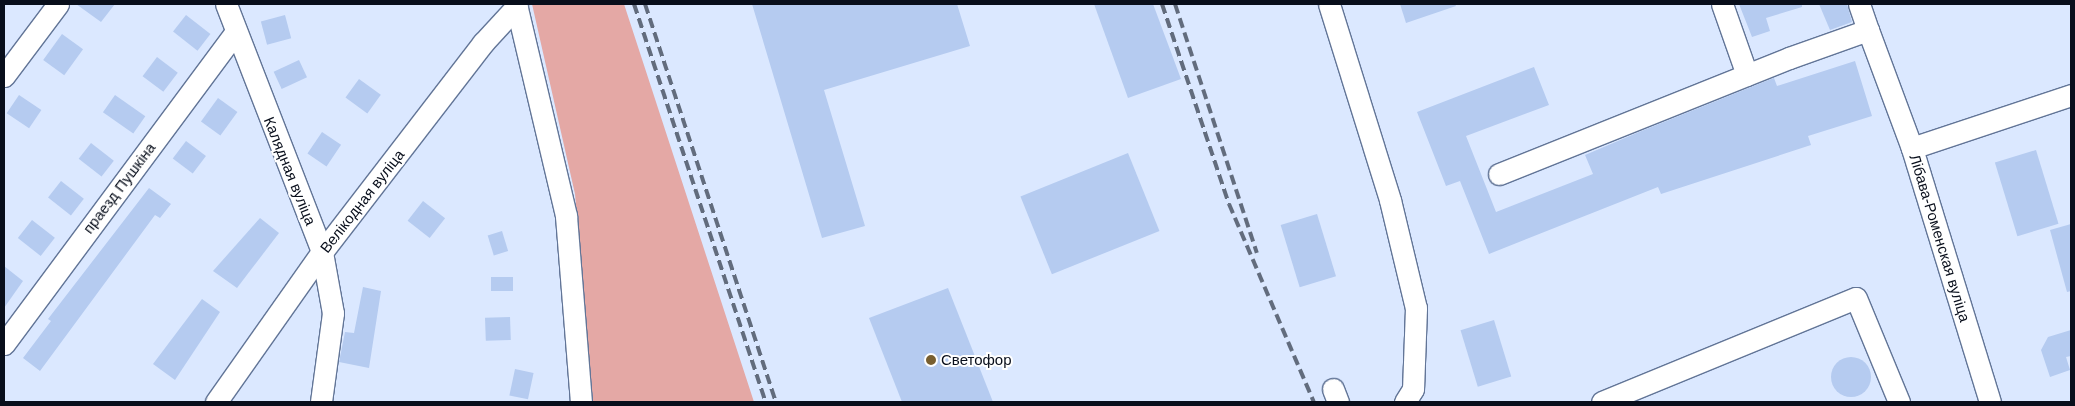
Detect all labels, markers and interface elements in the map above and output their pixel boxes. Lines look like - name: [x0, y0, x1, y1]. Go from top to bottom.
- street label: Калядная вуліца: [260, 114, 320, 228]
- street label: праезд Пушкіна: [79, 139, 159, 237]
- street label: Велікодная вуліца: [316, 146, 408, 256]
- street label: Лібава-Роменская вуліца: [1906, 152, 1974, 324]
- place label: Светофор: [941, 351, 1012, 369]
- marker: Светофор: [925, 354, 937, 366]

